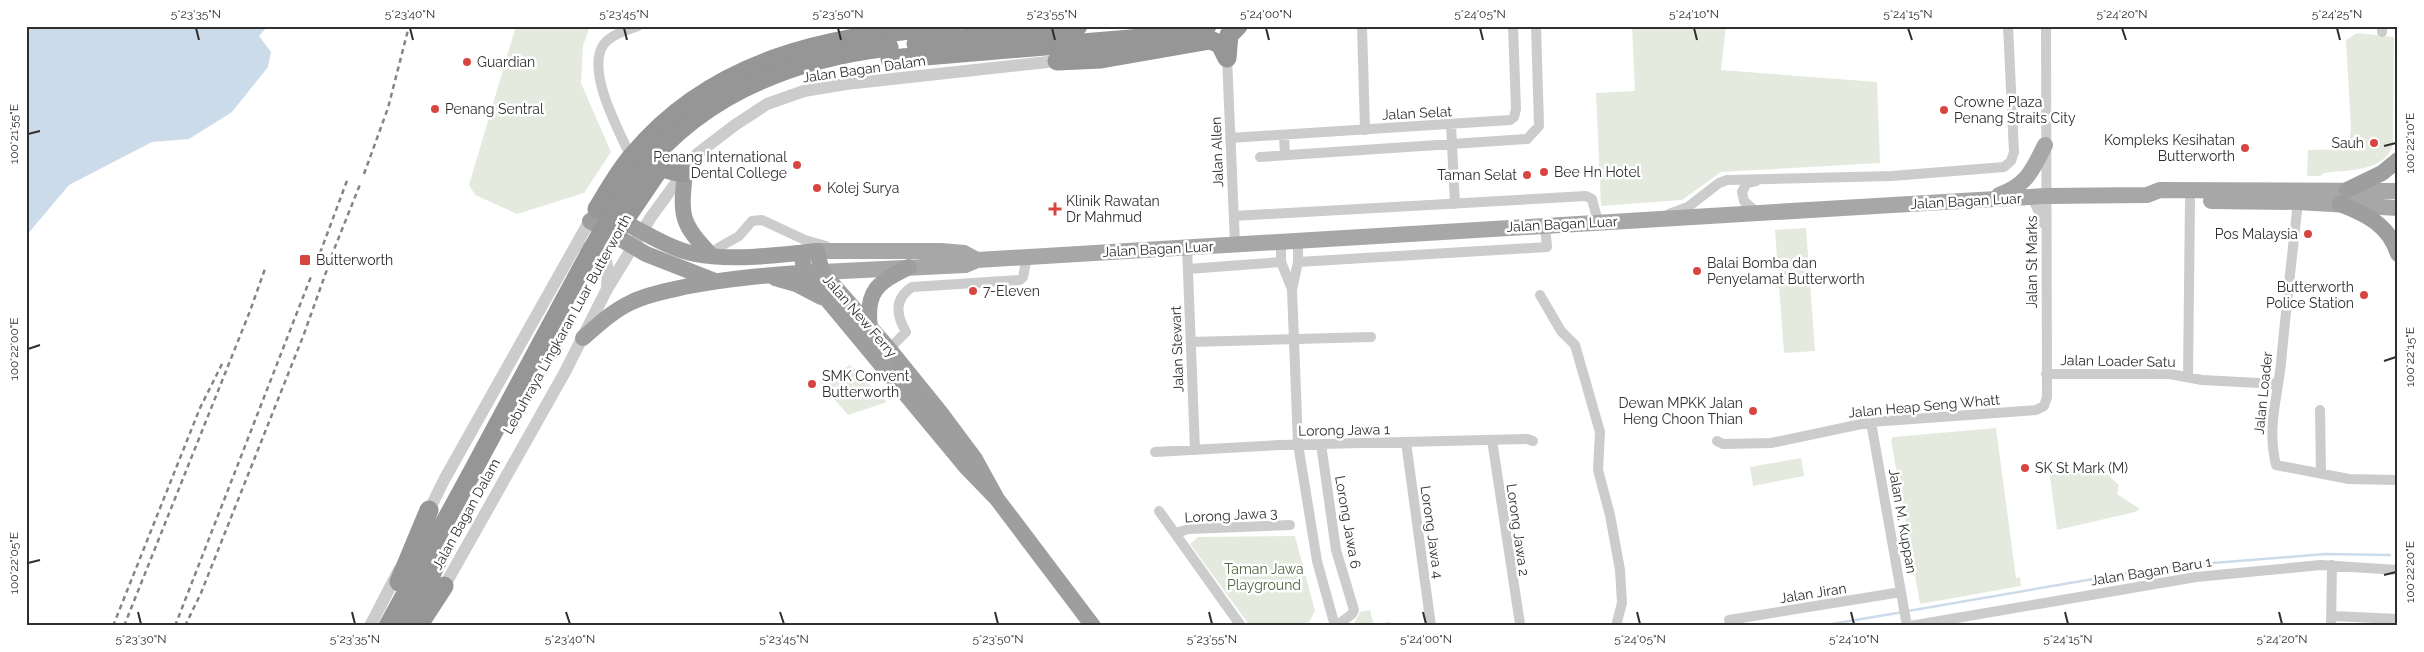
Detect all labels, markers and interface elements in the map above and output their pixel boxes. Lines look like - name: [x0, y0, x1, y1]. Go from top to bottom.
- text: 5°23'35"N: [171, 7, 221, 21]
- text: 5°23'40"N: [385, 7, 435, 21]
- text: 5°23'45"N: [599, 7, 649, 21]
- text: 5°23'50"N: [812, 7, 864, 21]
- text: 5°23'55"N: [1027, 7, 1077, 21]
- text: 5°24'00"N: [1240, 7, 1292, 21]
- text: 5°24'05"N: [1454, 7, 1506, 21]
- text: 5°24'10"N: [1669, 7, 1719, 21]
- text: 5°24'15"N: [1883, 7, 1933, 21]
- text: 5°24'20"N: [2096, 7, 2148, 21]
- text: 5°24'25"N: [2312, 7, 2362, 21]
- street label: Jalan Bagan Dalam: [801, 52, 927, 86]
- place label: Guardian: [477, 54, 535, 70]
- marker: Guardian: [461, 56, 473, 68]
- place label: Crowne Plaza Penang Straits City: [1954, 94, 2076, 126]
- place label: Penang Sentral: [445, 101, 544, 117]
- marker: Penang Sentral: [429, 103, 441, 115]
- street label: Jalan Selat: [1382, 103, 1453, 123]
- text: 100°21'55"E: [7, 104, 21, 164]
- marker: Crowne Plaza Penang Straits City: [1938, 104, 1950, 116]
- text: 100°22'10"E: [2403, 113, 2417, 173]
- street label: Jalan Allen: [1208, 117, 1226, 187]
- place label: Kompleks Kesihatan Butterworth: [2104, 132, 2235, 164]
- place label: Sauh: [2331, 135, 2364, 151]
- marker: Sauh: [2368, 137, 2380, 149]
- marker: Kompleks Kesihatan Butterworth: [2239, 142, 2251, 154]
- place label: Penang International Dental College: [653, 149, 787, 181]
- marker: Penang International Dental College: [791, 159, 803, 171]
- place label: Bee Hn Hotel: [1554, 164, 1641, 180]
- marker: Bee Hn Hotel: [1538, 166, 1550, 178]
- place label: Taman Selat: [1437, 167, 1517, 183]
- marker: Taman Selat: [1521, 169, 1533, 181]
- place label: Kolej Surya: [827, 180, 899, 196]
- marker: Kolej Surya: [811, 182, 823, 194]
- street label: Jalan Bagan Luar: [1910, 190, 2022, 212]
- place label: Klinik Rawatan Dr Mahmud: [1066, 193, 1160, 225]
- marker: Klinik Rawatan Dr Mahmud: [1048, 202, 1062, 216]
- street label: Lebuhraya Lingkaran Luar Butterworth: [500, 211, 634, 437]
- street label: Jalan Bagan Luar: [1506, 213, 1618, 235]
- street label: Jalan St Marks: [2024, 215, 2040, 309]
- place label: Pos Malaysia: [2215, 226, 2298, 242]
- marker: Pos Malaysia: [2302, 228, 2314, 240]
- street label: Jalan Bagan Luar: [1102, 238, 1214, 260]
- place label: Butterworth: [316, 252, 393, 268]
- marker: Butterworth: [298, 253, 312, 267]
- place label: Balai Bomba dan Penyelamat Butterworth: [1707, 255, 1865, 287]
- marker: Balai Bomba dan Penyelamat Butterworth: [1691, 265, 1703, 277]
- street label: Jalan New Ferry: [820, 271, 900, 361]
- place label: Butterworth Police Station: [2266, 279, 2354, 311]
- place label: 7-Eleven: [983, 283, 1040, 299]
- marker: 7-Eleven: [967, 285, 979, 297]
- marker: Butterworth Police Station: [2358, 289, 2370, 301]
- street label: Jalan Stewart: [1167, 305, 1187, 393]
- text: 100°22'00"E: [7, 317, 21, 381]
- text: 100°22'15"E: [2403, 327, 2417, 387]
- street label: Jalan Loader: [2251, 351, 2275, 435]
- street label: Jalan Loader Satu: [2060, 352, 2176, 370]
- place label: SMK Convent Butterworth: [822, 368, 910, 400]
- marker: SMK Convent Butterworth: [806, 378, 818, 390]
- street label: Jalan Heap Seng Whatt: [1848, 391, 2001, 421]
- place label: Dewan MPKK Jalan Heng Choon Thian: [1619, 395, 1743, 427]
- marker: Dewan MPKK Jalan Heng Choon Thian: [1747, 405, 1759, 417]
- street label: Lorong Jawa 1: [1298, 421, 1390, 439]
- street label: Jalan Bagan Dalam: [429, 456, 503, 572]
- place label: SK St Mark (M): [2035, 460, 2128, 476]
- marker: SK St Mark (M): [2019, 462, 2031, 474]
- street label: Jalan M. Kuppan: [1886, 467, 1920, 575]
- street label: Lorong Jawa 6: [1332, 474, 1364, 570]
- street label: Lorong Jawa 2: [1504, 483, 1532, 577]
- street label: Lorong Jawa 4: [1418, 485, 1446, 580]
- street label: Lorong Jawa 3: [1184, 505, 1278, 525]
- text: 100°22'05"E: [7, 532, 21, 594]
- text: 100°22'20"E: [2403, 541, 2417, 603]
- street label: Jalan Bagan Baru 1: [2089, 554, 2213, 588]
- park label: Taman Jawa Playground: [1224, 561, 1304, 593]
- street label: Jalan Jiran: [1778, 580, 1848, 606]
- text: 5°23'30"N: [115, 632, 167, 646]
- text: 5°23'35"N: [330, 632, 380, 646]
- text: 5°23'40"N: [545, 632, 595, 646]
- text: 5°23'45"N: [759, 632, 809, 646]
- text: 5°23'50"N: [972, 632, 1024, 646]
- text: 5°23'55"N: [1187, 632, 1237, 646]
- text: 5°24'00"N: [1400, 632, 1452, 646]
- text: 5°24'05"N: [1614, 632, 1666, 646]
- text: 5°24'10"N: [1829, 632, 1879, 646]
- text: 5°24'15"N: [2043, 632, 2093, 646]
- text: 5°24'20"N: [2256, 632, 2308, 646]

